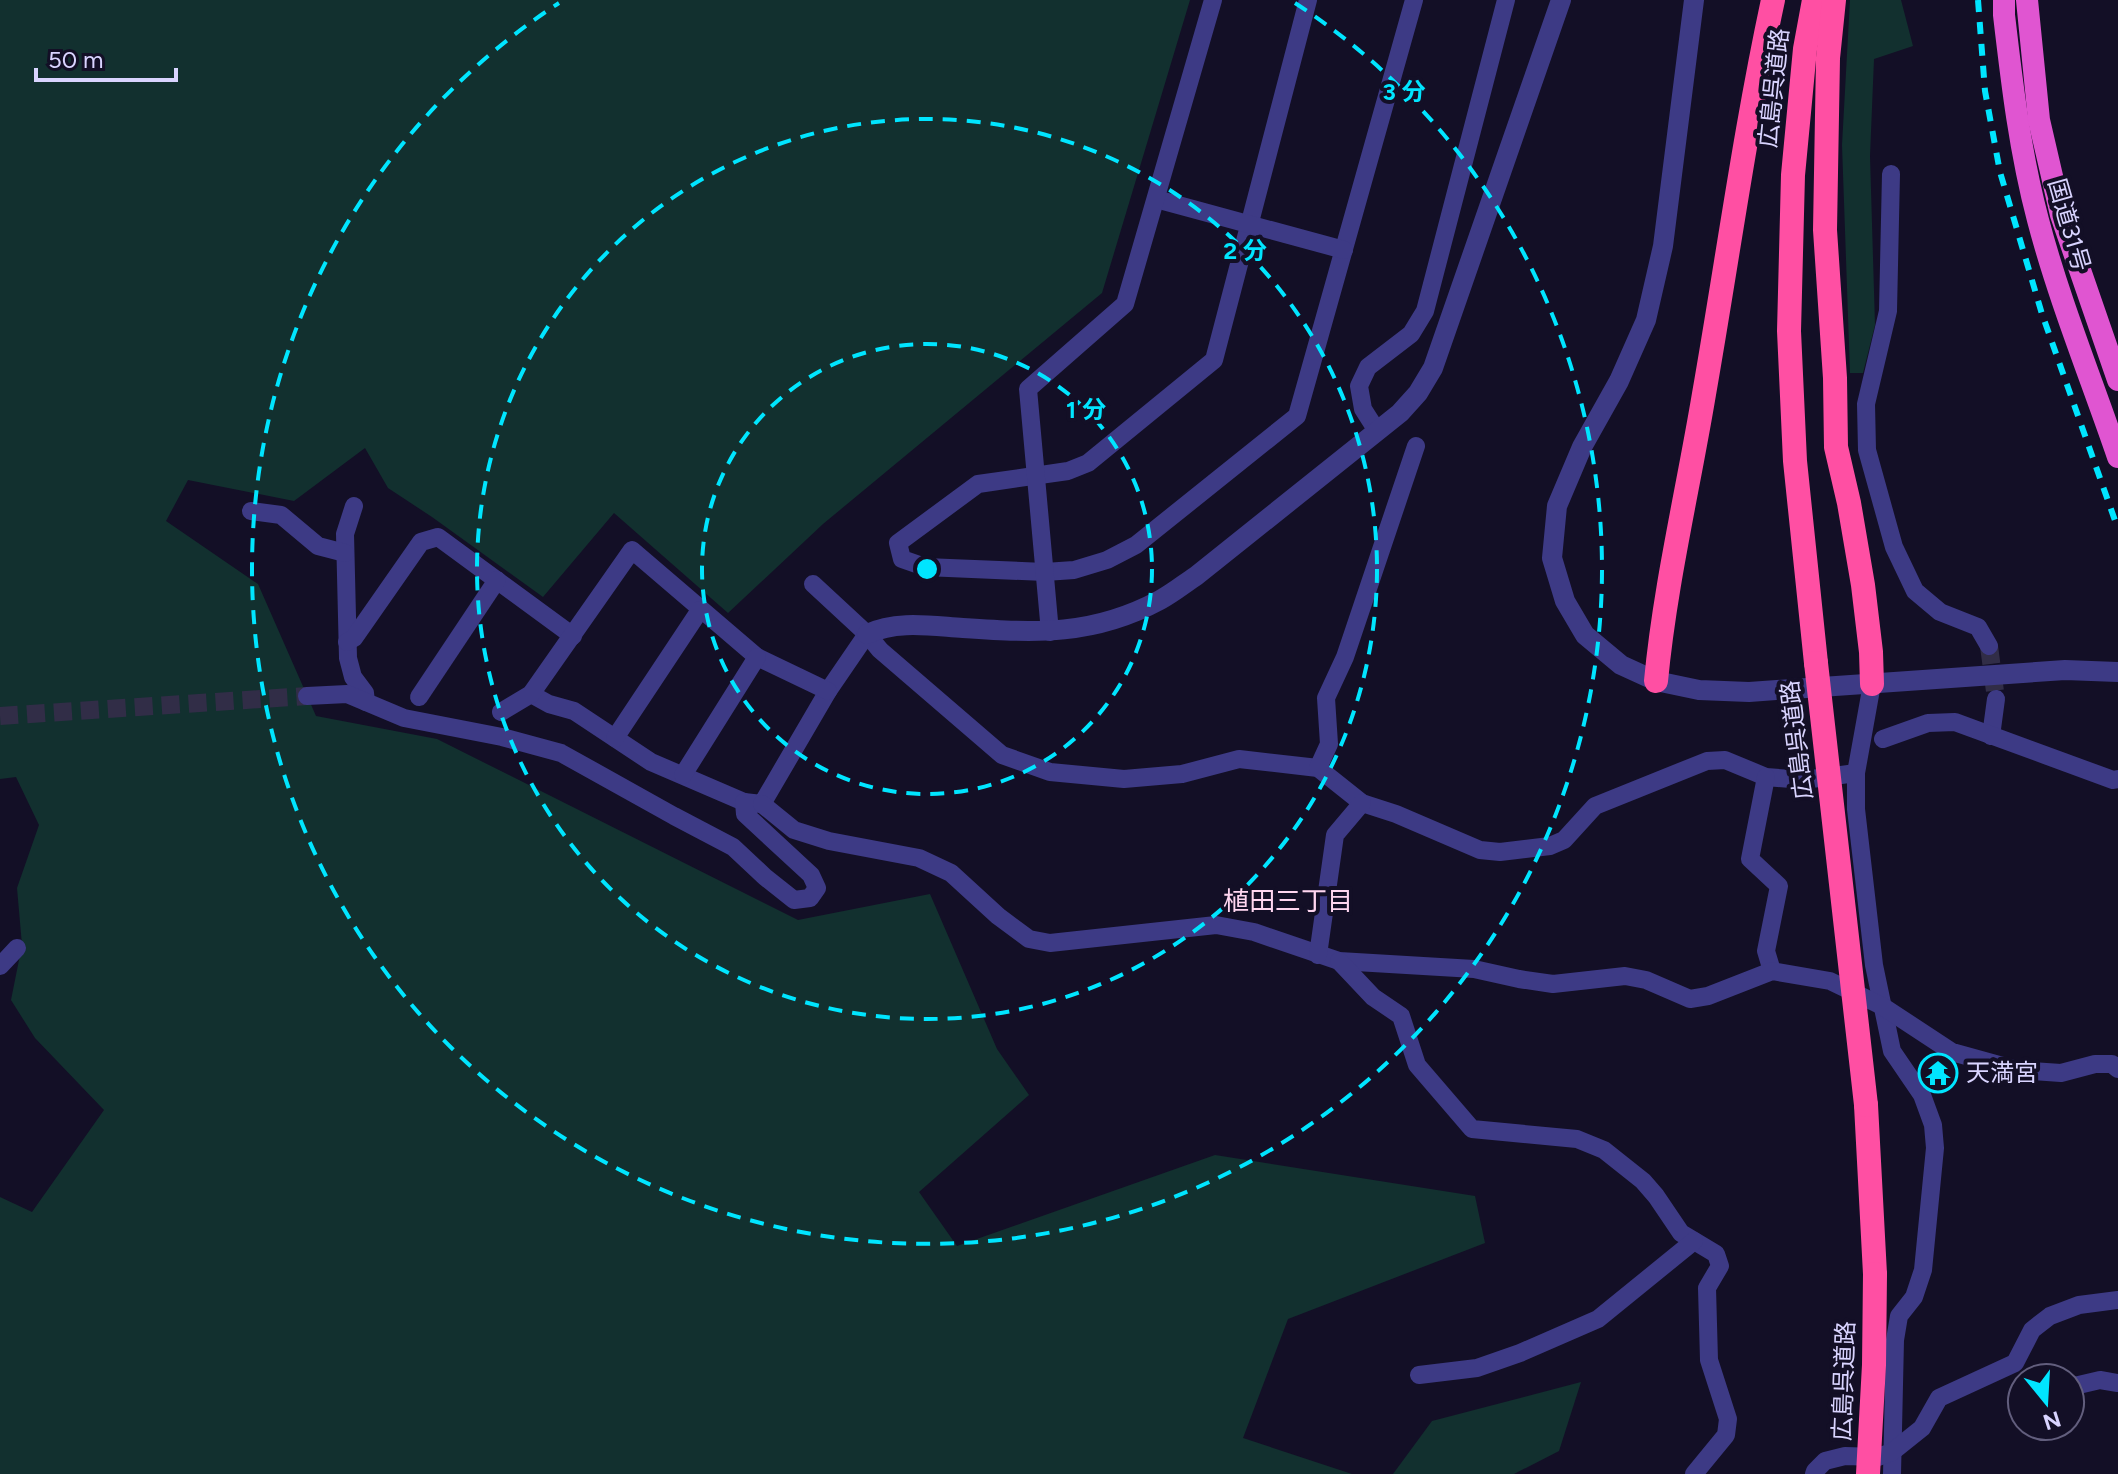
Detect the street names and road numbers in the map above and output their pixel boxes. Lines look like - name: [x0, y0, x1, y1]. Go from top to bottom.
- street label: 広島呉道路: [1753, 27, 1794, 149]
- street label: 国道31号: [2042, 175, 2097, 275]
- street label: 広島呉道路: [1775, 679, 1818, 801]
- street label: 広島呉道路: [1827, 1321, 1860, 1441]

